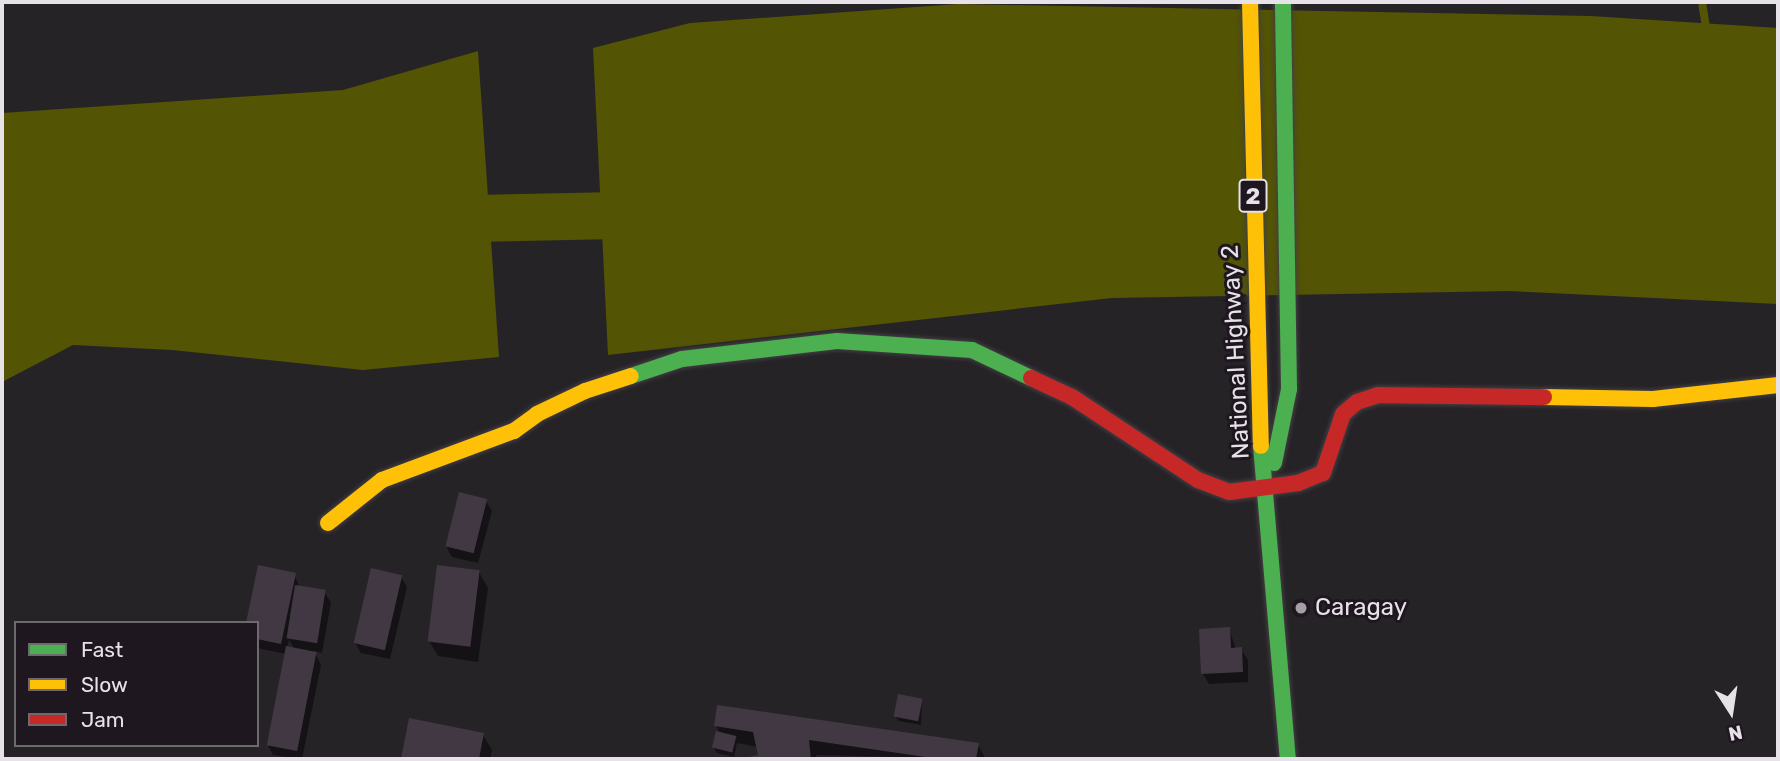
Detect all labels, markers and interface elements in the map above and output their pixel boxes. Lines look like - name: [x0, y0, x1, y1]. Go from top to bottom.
- road number: 2: [1237, 176, 1269, 216]
- street label: National Highway 2: [1216, 244, 1256, 460]
- place label: Caragay: [1315, 594, 1407, 622]
- marker: Caragay: [1293, 600, 1309, 616]
- legend: [14, 621, 259, 747]
- text: Fast: [81, 637, 123, 662]
- text: Slow: [81, 672, 128, 697]
- north arrow: [1696, 677, 1766, 747]
- text: Jam: [81, 707, 125, 732]
- text: N: [1726, 720, 1745, 746]

